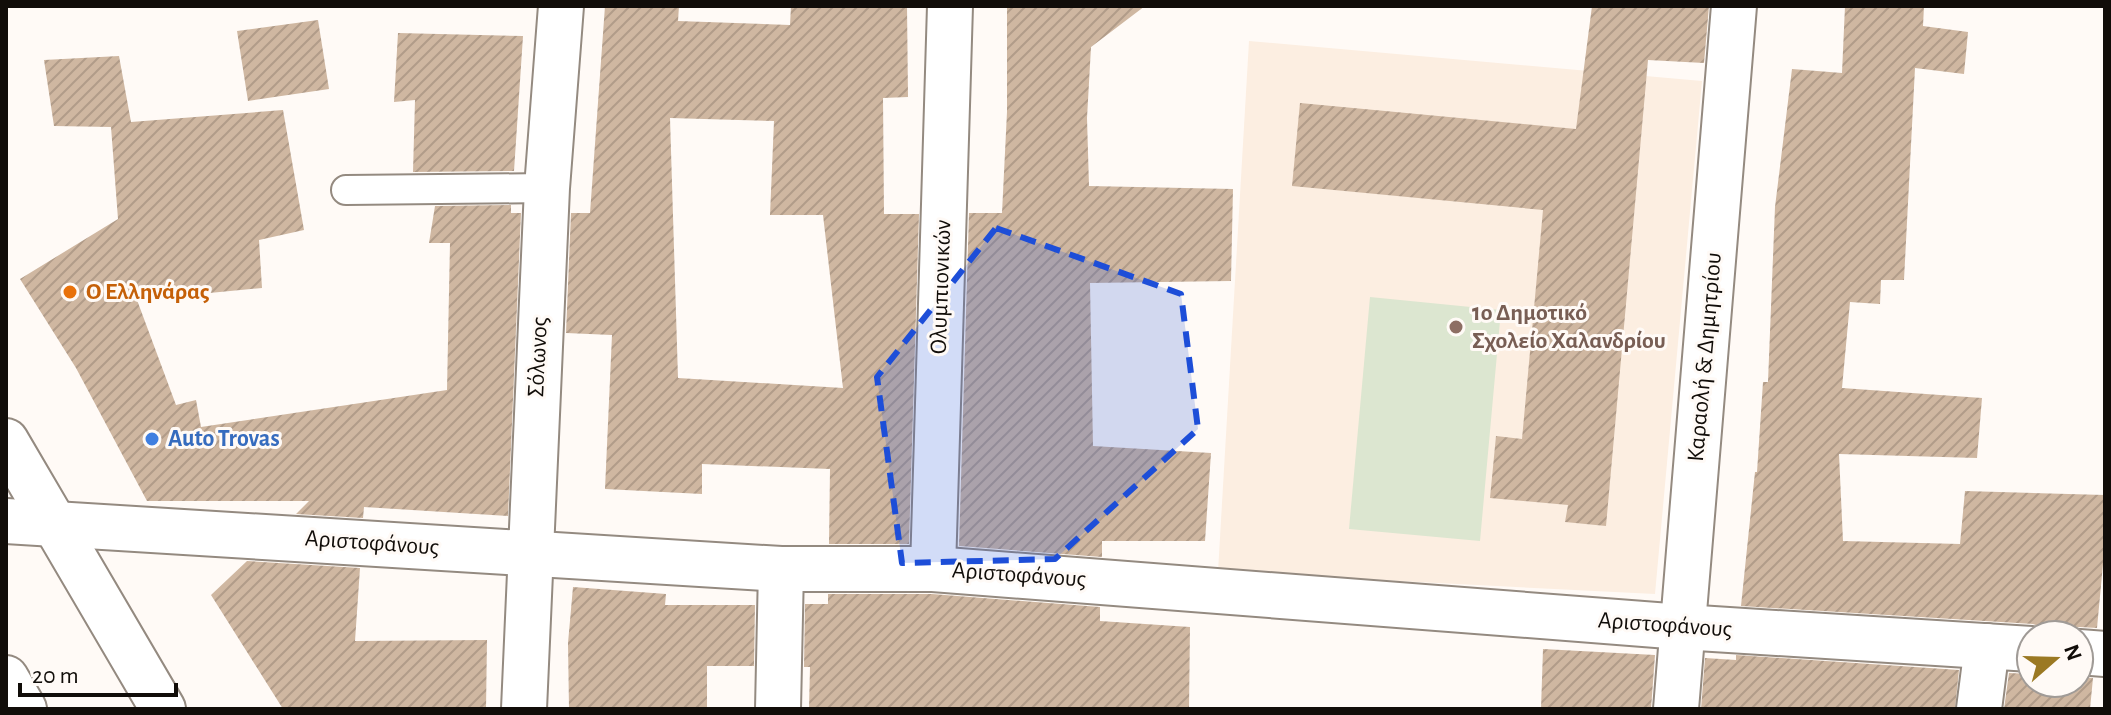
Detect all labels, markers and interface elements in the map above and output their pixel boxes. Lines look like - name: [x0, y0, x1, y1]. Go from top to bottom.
- street label: Ολυμπιονικών: [927, 219, 955, 355]
- street label: Καραολή & Δημητρίου: [1684, 251, 1726, 463]
- place label: Ο Ελληνάρας: [86, 280, 210, 304]
- marker: Ο Ελληνάρας: [61, 283, 79, 301]
- place label: 1ο Δημοτικό Σχολείο Χαλανδρίου: [1472, 301, 1666, 353]
- street label: Σόλωνος: [524, 316, 552, 398]
- marker: 1ο Δημοτικό Σχολείο Χαλανδρίου: [1447, 318, 1465, 336]
- place label: Auto Trovas: [168, 427, 280, 451]
- marker: Auto Trovas: [143, 430, 161, 448]
- street label: Αριστοφάνους: [304, 526, 440, 560]
- street label: Αριστοφάνους: [951, 558, 1087, 592]
- street label: Αριστοφάνους: [1597, 608, 1733, 642]
- north arrow: [2015, 619, 2095, 699]
- text: N: [2060, 642, 2086, 663]
- scale bar: [20, 647, 176, 697]
- text: 20 m: [32, 664, 79, 688]

